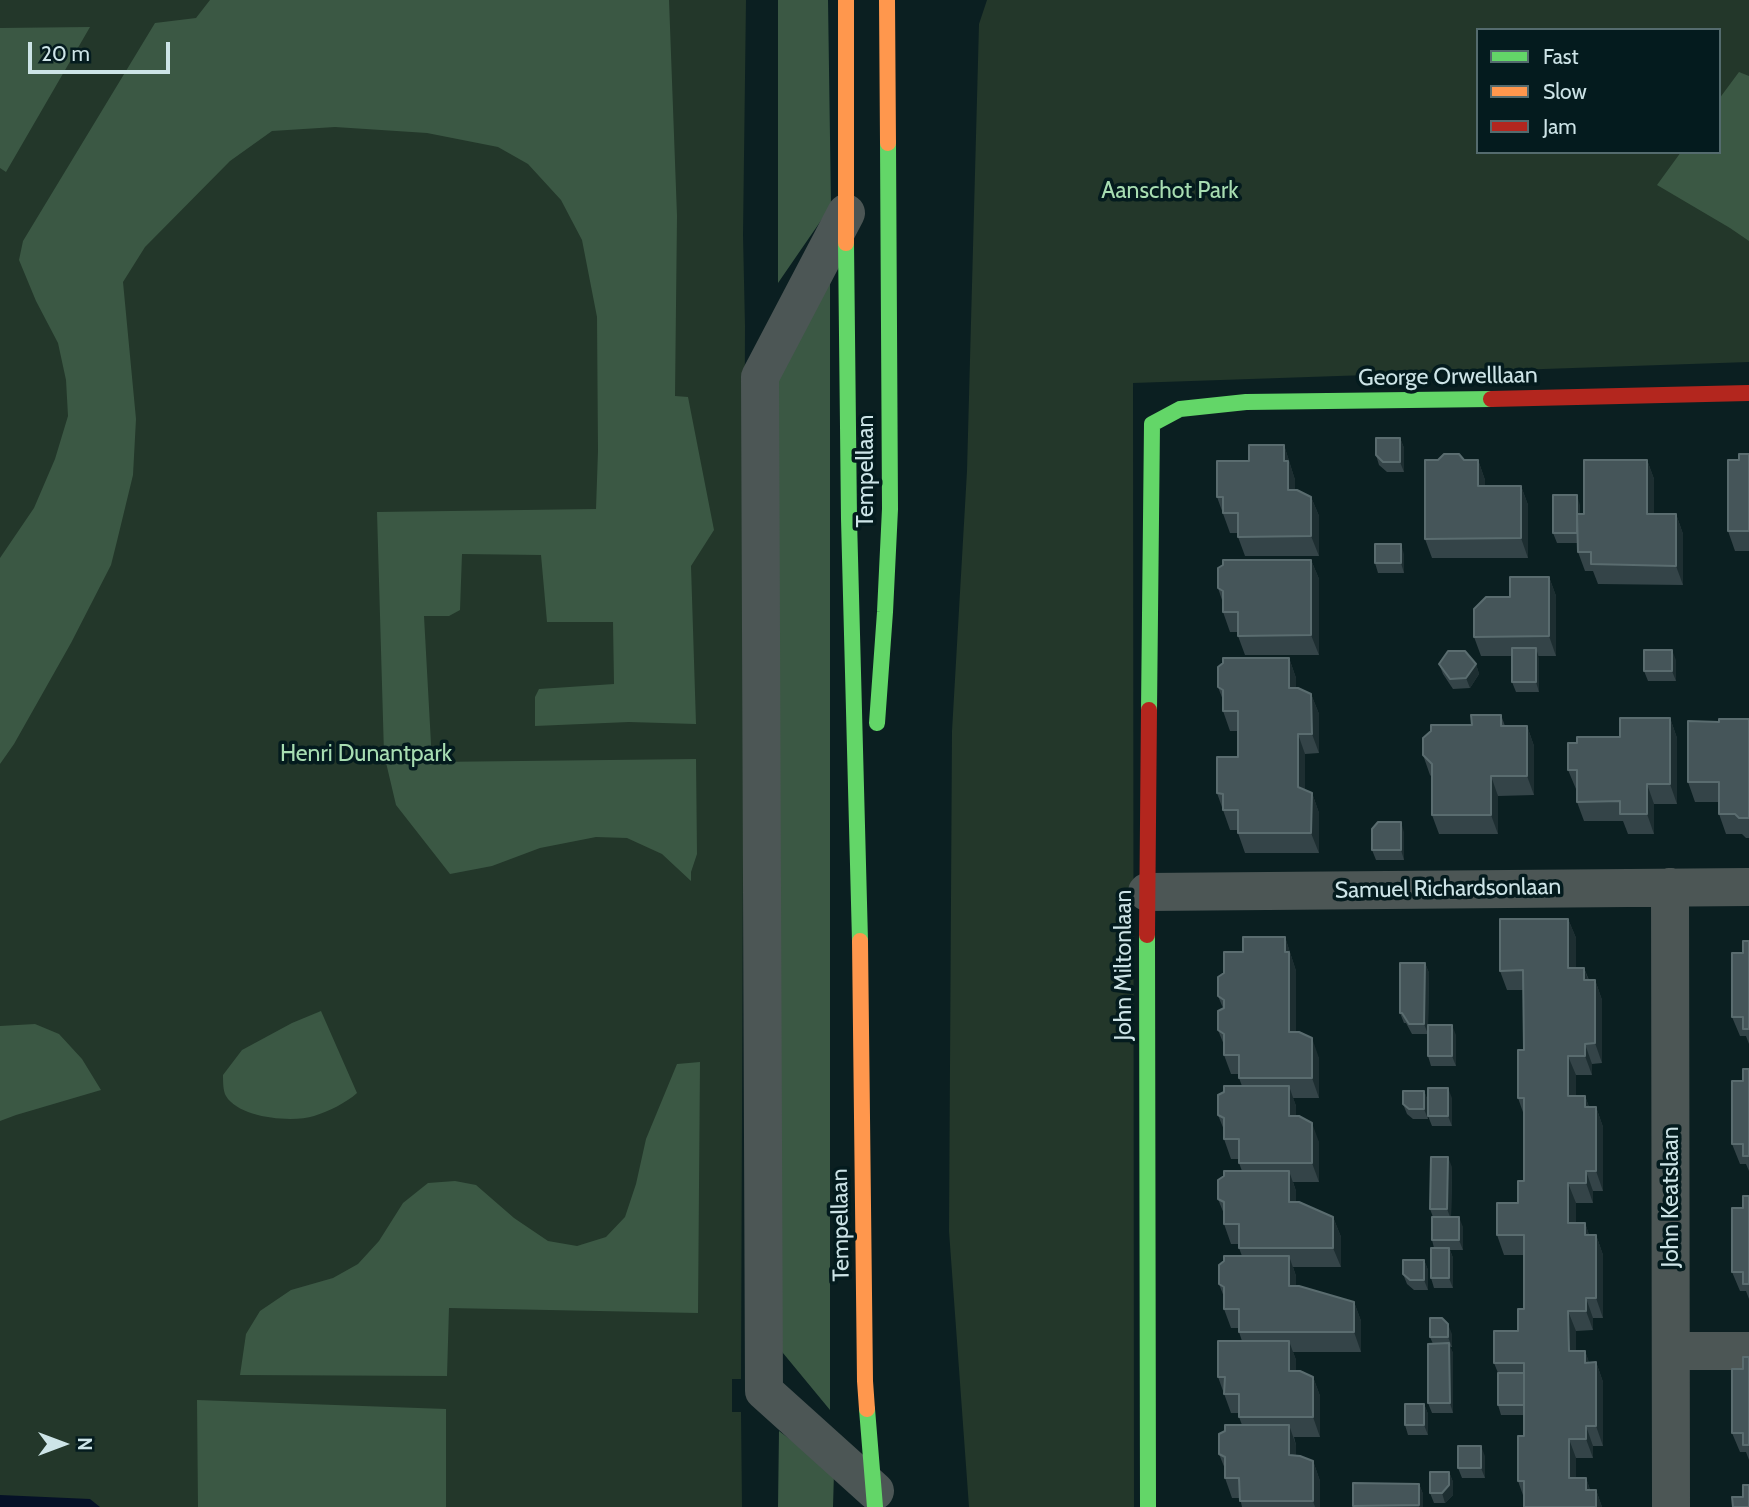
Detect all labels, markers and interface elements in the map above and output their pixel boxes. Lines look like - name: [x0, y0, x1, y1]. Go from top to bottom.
- scale bar: [32, 28, 173, 72]
- legend: [1476, 28, 1721, 154]
- text: 20 m: [41, 41, 90, 66]
- text: Fast: [1543, 44, 1579, 69]
- text: Slow: [1543, 79, 1587, 104]
- text: Jam: [1543, 114, 1577, 139]
- park label: Aanschot Park: [1101, 177, 1239, 205]
- street label: George Orwelllaan: [1358, 362, 1538, 392]
- street label: Tempellaan: [852, 415, 880, 527]
- park label: Henri Dunantpark: [280, 740, 452, 768]
- street label: Samuel Richardsonlaan: [1334, 873, 1562, 905]
- street label: John Miltonlaan: [1110, 890, 1138, 1040]
- street label: John Keatslaan: [1657, 1126, 1685, 1268]
- street label: Tempellaan: [826, 1168, 856, 1282]
- north arrow: [28, 1409, 98, 1479]
- text: N: [73, 1437, 96, 1451]

